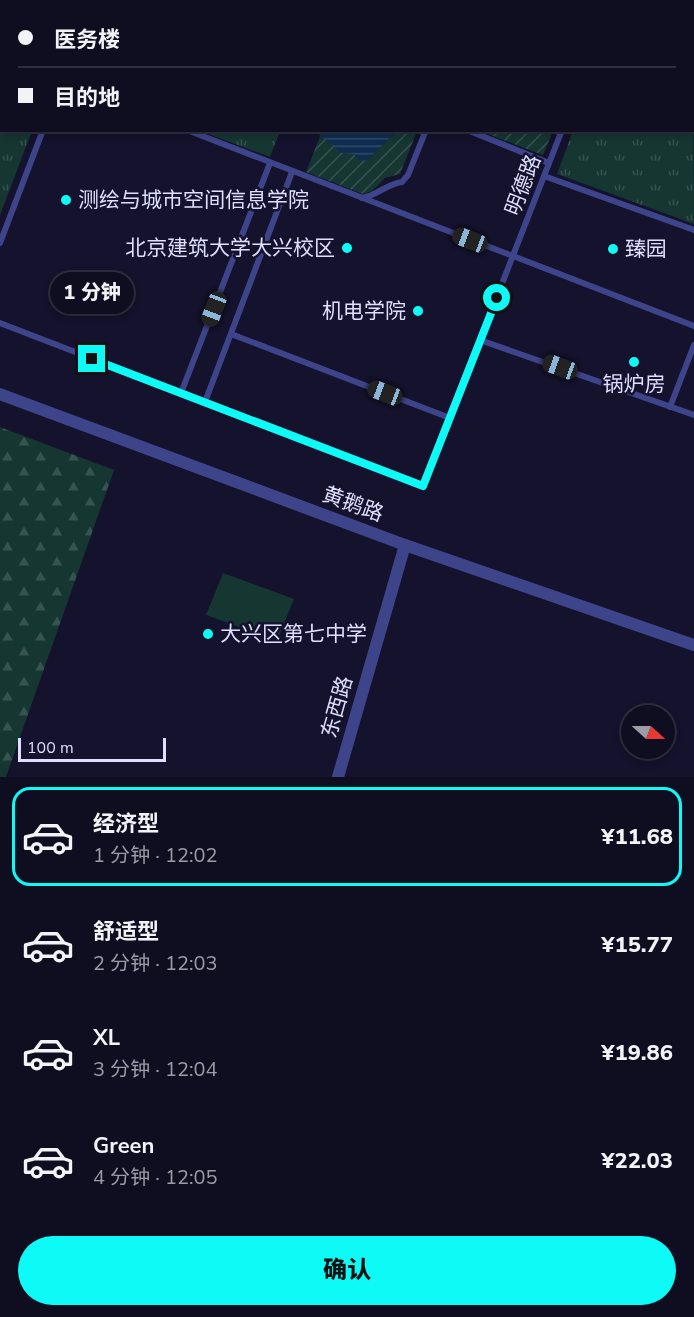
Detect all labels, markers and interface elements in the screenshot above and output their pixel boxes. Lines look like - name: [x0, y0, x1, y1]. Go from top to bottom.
- text: 医务楼: [54, 25, 120, 55]
- text: 目的地: [54, 83, 120, 113]
- street label: 明德路: [499, 151, 547, 219]
- place label: 测绘与城市空间信息学院: [78, 186, 309, 214]
- marker: 测绘与城市空间信息学院: [59, 193, 73, 207]
- car: [450, 225, 490, 255]
- place label: 北京建筑大学大兴校区: [125, 234, 335, 262]
- place label: 臻园: [625, 235, 667, 263]
- marker: 北京建筑大学大兴校区: [340, 241, 354, 255]
- marker: 臻园: [606, 242, 620, 256]
- callout: 1 分钟: [50, 272, 134, 314]
- text: 1 分钟: [63, 279, 121, 306]
- route start: [483, 284, 510, 311]
- car: [199, 289, 229, 329]
- place label: 机电学院: [322, 297, 406, 325]
- marker: 机电学院: [411, 304, 425, 318]
- route end: [78, 345, 105, 372]
- car: [540, 352, 580, 382]
- marker: 锅炉房: [627, 355, 641, 369]
- place label: 锅炉房: [603, 370, 666, 398]
- car: [365, 378, 405, 408]
- street label: 黄鹅路: [319, 480, 387, 528]
- place label: 大兴区第七中学: [220, 620, 367, 648]
- marker: 大兴区第七中学: [201, 627, 215, 641]
- street label: 东西路: [315, 673, 359, 741]
- north arrow: [621, 705, 675, 759]
- map controls: [621, 705, 675, 759]
- scale bar: [18, 735, 166, 762]
- text: 100 m: [27, 737, 74, 759]
- text: 经济型: [93, 809, 159, 839]
- icon: car: [21, 810, 75, 864]
- text: ¥11.68: [601, 822, 673, 852]
- text: 1 分钟 · 12:02: [93, 842, 218, 869]
- text: 舒适型: [93, 917, 159, 947]
- icon: car: [21, 918, 75, 972]
- text: ¥15.77: [601, 930, 673, 960]
- text: 2 分钟 · 12:03: [93, 950, 218, 977]
- text: XL: [93, 1023, 120, 1053]
- icon: car: [21, 1026, 75, 1080]
- text: ¥19.86: [601, 1038, 673, 1068]
- text: 3 分钟 · 12:04: [93, 1056, 218, 1083]
- text: Green: [93, 1131, 154, 1161]
- icon: car: [21, 1134, 75, 1188]
- text: ¥22.03: [601, 1146, 673, 1176]
- text: 4 分钟 · 12:05: [93, 1164, 218, 1191]
- button: 确认: [18, 1236, 676, 1305]

